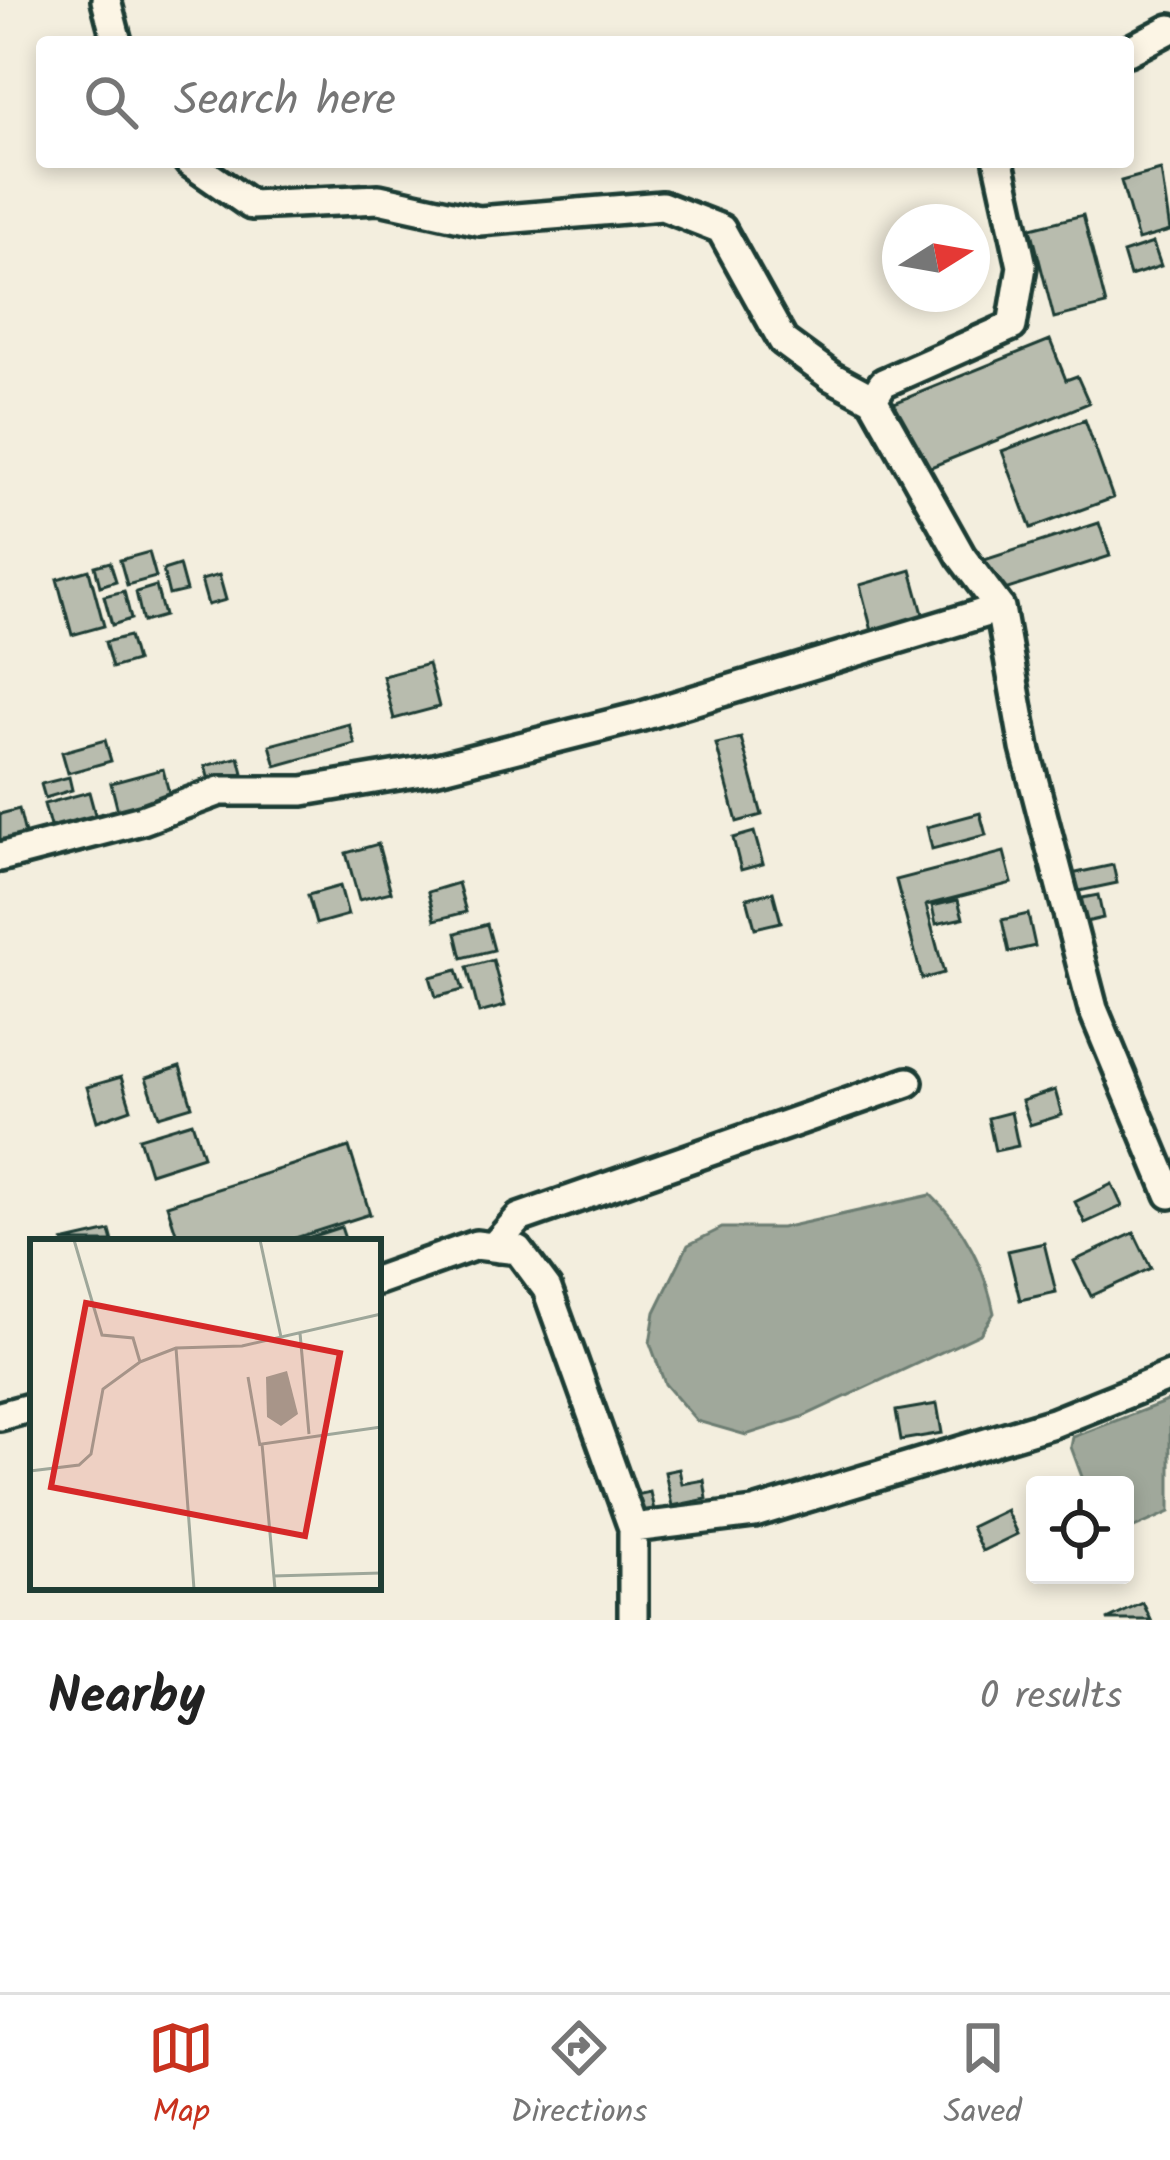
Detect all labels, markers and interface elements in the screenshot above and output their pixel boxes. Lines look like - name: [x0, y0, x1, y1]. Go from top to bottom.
- search box: [36, 36, 1134, 168]
- text: Search here: [174, 66, 396, 138]
- icon: search: [78, 69, 144, 135]
- north arrow: [882, 204, 990, 312]
- inset map: [30, 1239, 381, 1590]
- map controls: [1026, 1476, 1134, 1584]
- button: locate: [1026, 1476, 1134, 1584]
- text: Nearby: [48, 1658, 205, 1739]
- text: 0 results: [980, 1667, 1122, 1729]
- tab: Map: [148, 2015, 214, 2140]
- tab: Directions: [510, 2015, 647, 2140]
- tab: Saved: [944, 2015, 1022, 2140]

